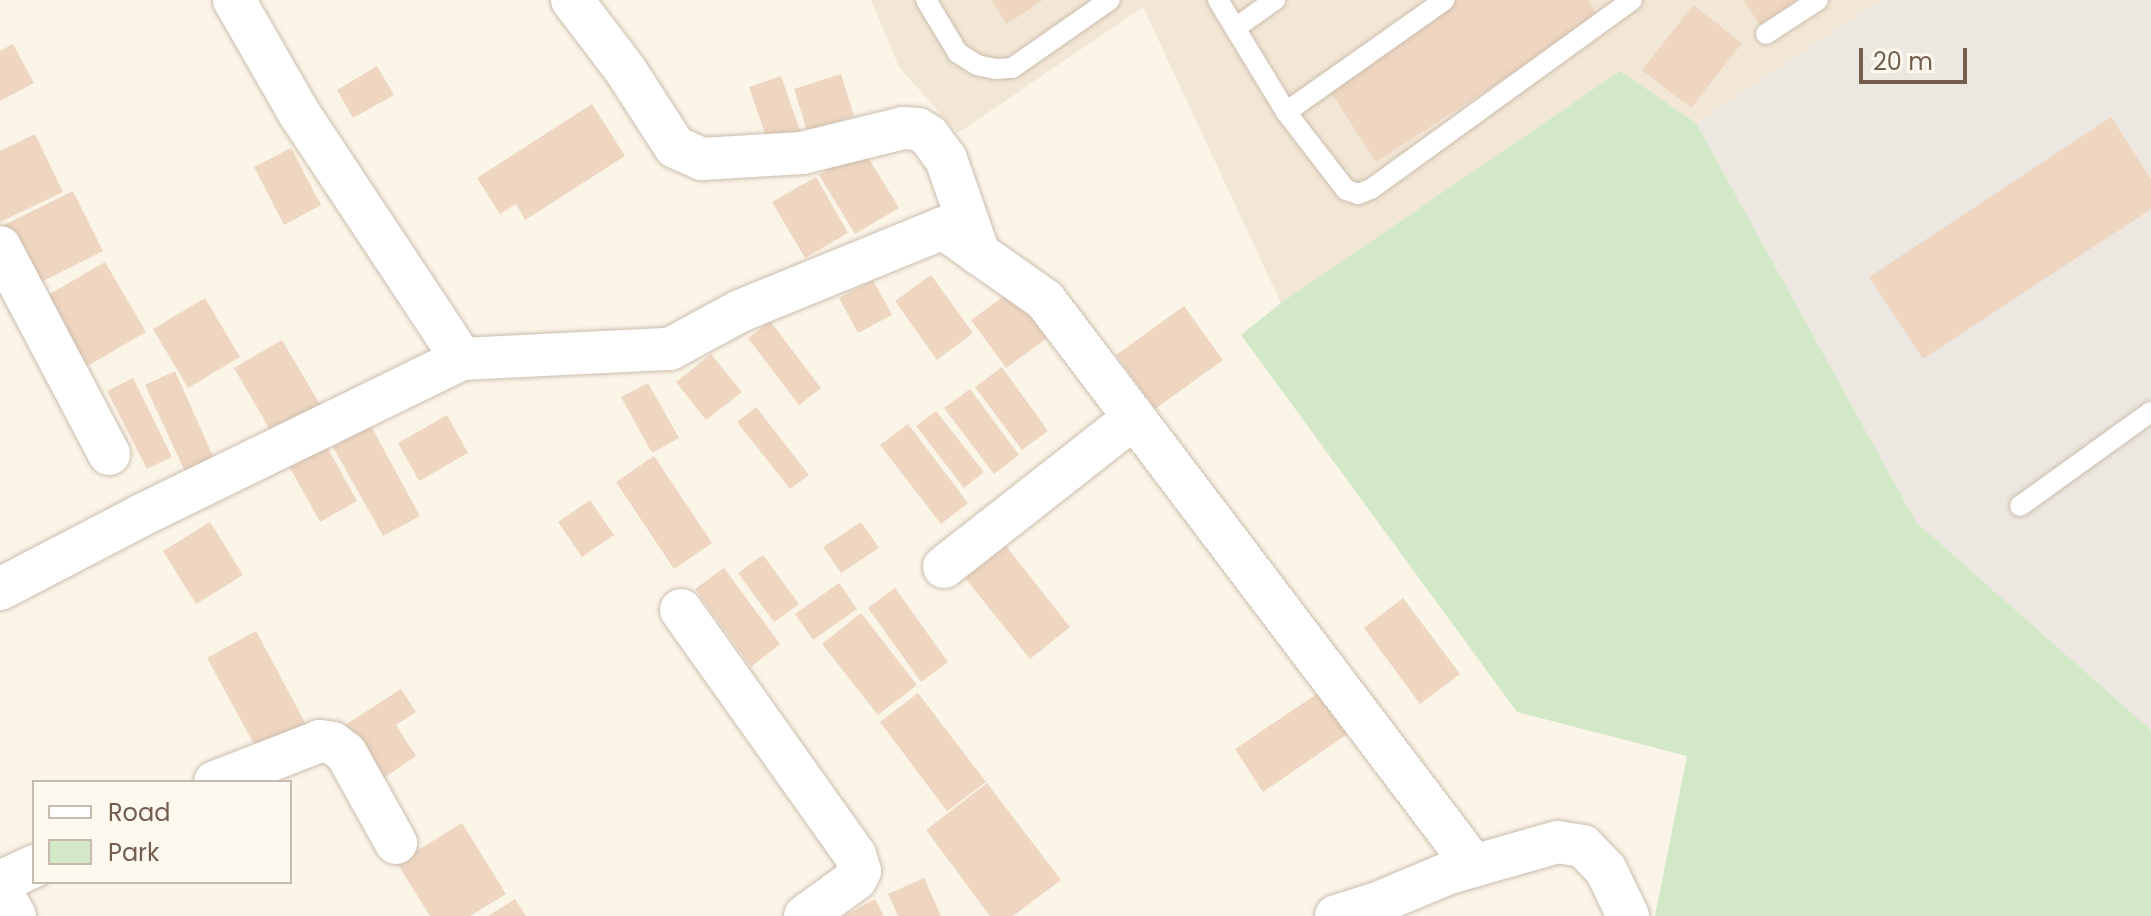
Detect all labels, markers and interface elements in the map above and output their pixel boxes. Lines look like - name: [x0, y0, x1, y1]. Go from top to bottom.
- scale bar: [1863, 32, 1971, 82]
- text: 20 m: [1873, 45, 1933, 78]
- legend: [32, 780, 292, 884]
- text: Road: [108, 796, 170, 829]
- text: Park: [108, 836, 159, 869]

